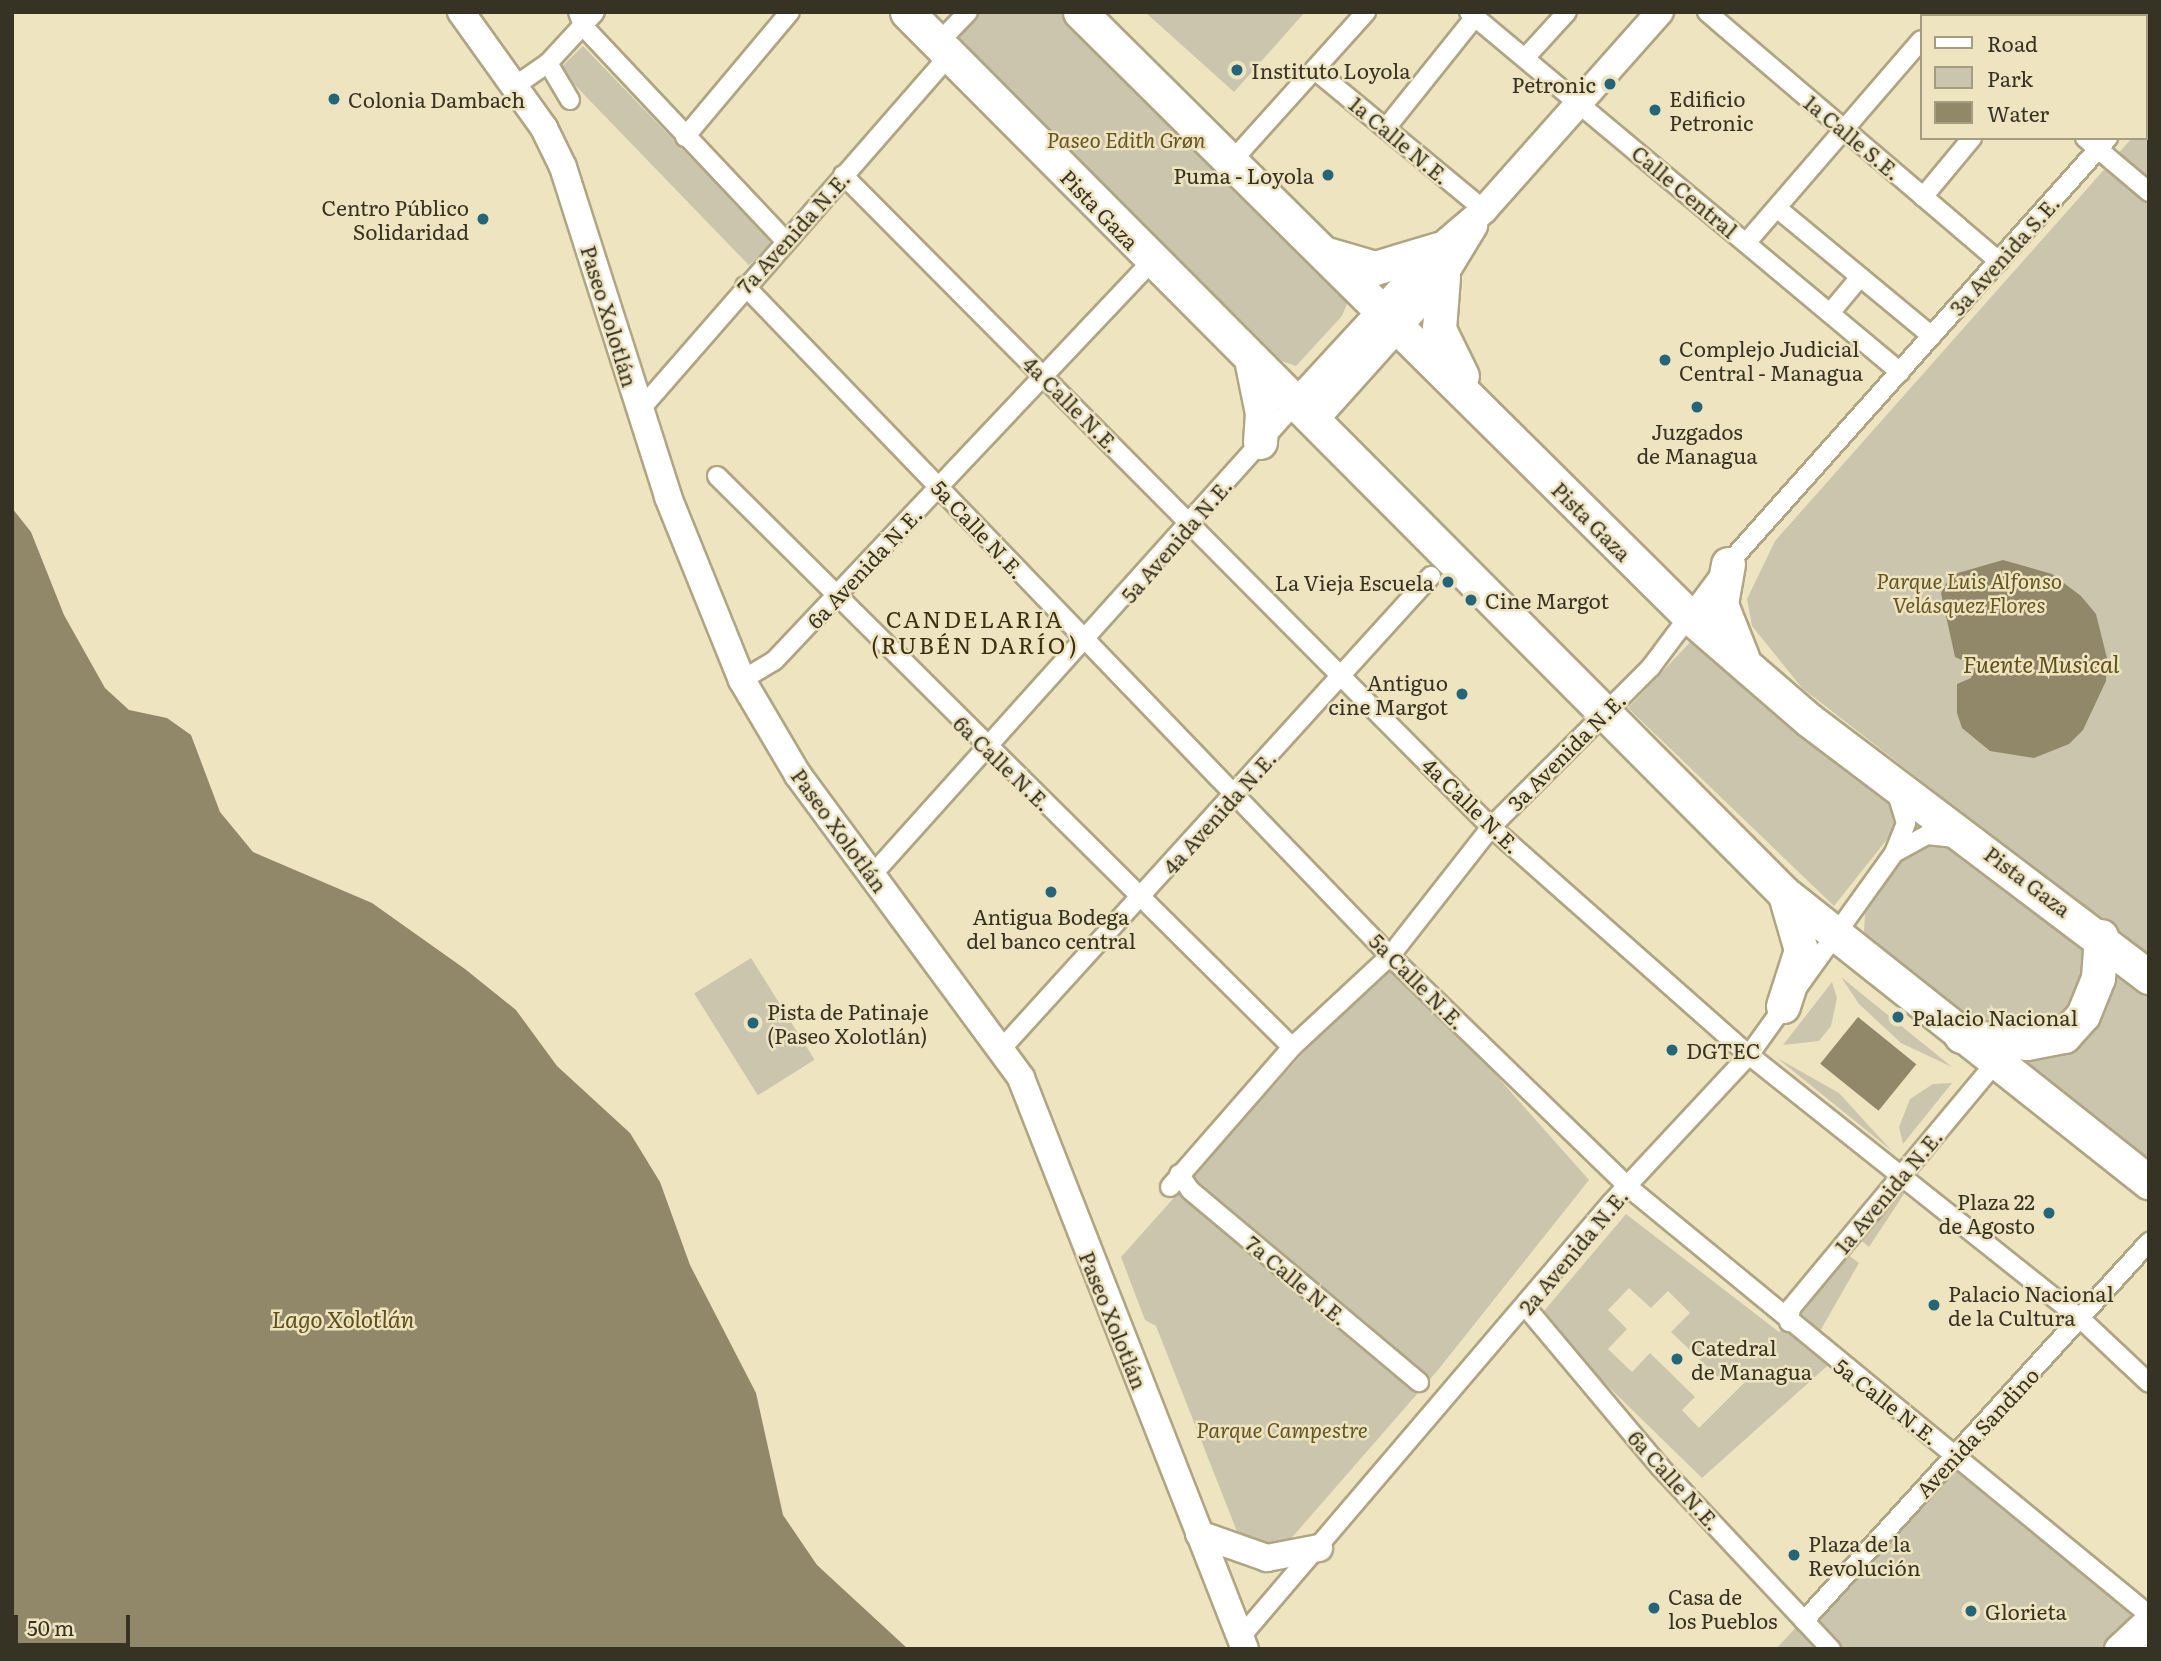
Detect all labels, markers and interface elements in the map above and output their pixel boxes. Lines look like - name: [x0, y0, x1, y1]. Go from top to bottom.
- legend: [1920, 14, 2147, 140]
- text: Road: [1987, 27, 2038, 58]
- place label: Instituto Loyola: [1251, 57, 1411, 83]
- marker: Instituto Loyola: [1229, 62, 1245, 78]
- text: Park: [1987, 62, 2033, 93]
- place label: Petronic: [1512, 71, 1596, 97]
- marker: Petronic: [1602, 76, 1618, 92]
- place label: Edificio Petronic: [1669, 85, 1753, 135]
- place label: Colonia Dambach: [348, 86, 525, 112]
- street label: 1a Calle S.E.: [1799, 89, 1907, 185]
- marker: Colonia Dambach: [326, 91, 342, 107]
- street label: 1a Calle N.E.: [1345, 91, 1455, 189]
- text: Water: [1987, 97, 2049, 128]
- marker: Edificio Petronic: [1647, 102, 1663, 118]
- park label: Paseo Edith Grøn: [1046, 126, 1206, 152]
- street label: Calle Central: [1627, 140, 1743, 242]
- place label: Puma - Loyola: [1173, 162, 1314, 188]
- street label: Pista Gaza: [1056, 164, 1144, 254]
- street label: 7a Avenida N.E.: [731, 166, 855, 298]
- marker: Puma - Loyola: [1320, 167, 1336, 183]
- street label: 3a Avenida S.E.: [1944, 190, 2064, 320]
- place label: Centro Público Solidaridad: [321, 194, 469, 244]
- marker: Centro Público Solidaridad: [475, 211, 491, 227]
- street label: Paseo Xolotlán: [577, 242, 643, 390]
- place label: Complejo Judicial Central - Managua: [1679, 335, 1863, 385]
- street label: 4a Calle N.E.: [1018, 350, 1126, 458]
- marker: Complejo Judicial Central - Managua: [1657, 352, 1673, 368]
- marker: Juzgados de Managua: [1689, 399, 1705, 415]
- place label: Juzgados de Managua: [1636, 418, 1758, 468]
- street label: 5a Avenida N.E.: [1115, 473, 1237, 607]
- street label: 5a Calle N.E.: [927, 475, 1031, 583]
- street label: Pista Gaza: [1547, 476, 1637, 566]
- street label: 6a Avenida N.E.: [801, 501, 927, 633]
- park label: Parque Luis Alfonso Velásquez Flores: [1876, 567, 2062, 617]
- place label: La Vieja Escuela: [1275, 569, 1434, 595]
- marker: La Vieja Escuela: [1440, 574, 1456, 590]
- place label: Cine Margot: [1485, 587, 1609, 613]
- marker: Cine Margot: [1463, 592, 1479, 608]
- district label: CANDELARIA (RUBÉN DARÍO): [873, 604, 1077, 658]
- water label: Fuente Musical: [1963, 649, 2119, 677]
- place label: Antiguo cine Margot: [1328, 669, 1448, 719]
- marker: Antiguo cine Margot: [1454, 686, 1470, 702]
- street label: 3a Avenida N.E.: [1502, 687, 1630, 815]
- street label: 6a Calle N.E.: [949, 710, 1057, 816]
- street label: 4a Avenida N.E.: [1157, 745, 1281, 879]
- street label: 4a Calle N.E.: [1418, 752, 1526, 858]
- street label: Paseo Xolotlán: [787, 763, 893, 897]
- street label: Pista Gaza: [1980, 840, 2076, 922]
- marker: Antigua Bodega del banco central: [1043, 884, 1059, 900]
- place label: Antigua Bodega del banco central: [966, 903, 1136, 953]
- street label: 5a Calle N.E.: [1365, 928, 1471, 1034]
- place label: Pista de Patinaje (Paseo Xolotlán): [767, 998, 929, 1048]
- place label: Palacio Nacional: [1912, 1004, 2078, 1030]
- marker: Palacio Nacional: [1890, 1009, 1906, 1025]
- marker: Pista de Patinaje (Paseo Xolotlán): [745, 1015, 761, 1031]
- place label: DGTEC: [1686, 1037, 1761, 1063]
- marker: DGTEC: [1664, 1042, 1680, 1058]
- street label: 1a Avenida N.E.: [1829, 1124, 1947, 1258]
- street label: 2a Avenida N.E.: [1513, 1183, 1633, 1319]
- place label: Plaza 22 de Agosto: [1939, 1188, 2035, 1238]
- marker: Plaza 22 de Agosto: [2041, 1205, 2057, 1221]
- street label: 7a Calle N.E.: [1241, 1230, 1353, 1330]
- street label: Paseo Xolotlán: [1075, 1247, 1153, 1393]
- place label: Palacio Nacional de la Cultura: [1948, 1280, 2114, 1330]
- marker: Palacio Nacional de la Cultura: [1926, 1297, 1942, 1313]
- water label: Lago Xolotlán: [271, 1304, 415, 1332]
- place label: Catedral de Managua: [1691, 1334, 1812, 1384]
- marker: Catedral de Managua: [1669, 1351, 1685, 1367]
- street label: 5a Calle N.E.: [1830, 1352, 1944, 1450]
- street label: Avenida Sandino: [1910, 1362, 2044, 1502]
- park label: Parque Campestre: [1196, 1416, 1368, 1442]
- street label: 6a Calle N.E.: [1623, 1425, 1727, 1535]
- place label: Plaza de la Revolución: [1808, 1530, 1921, 1580]
- marker: Plaza de la Revolución: [1786, 1547, 1802, 1563]
- place label: Casa de los Pueblos: [1668, 1583, 1777, 1633]
- place label: Glorieta: [1985, 1598, 2067, 1624]
- marker: Casa de los Pueblos: [1646, 1600, 1662, 1616]
- scale bar: [18, 1602, 133, 1646]
- marker: Glorieta: [1963, 1603, 1979, 1619]
- text: 50 m: [27, 1611, 74, 1642]

